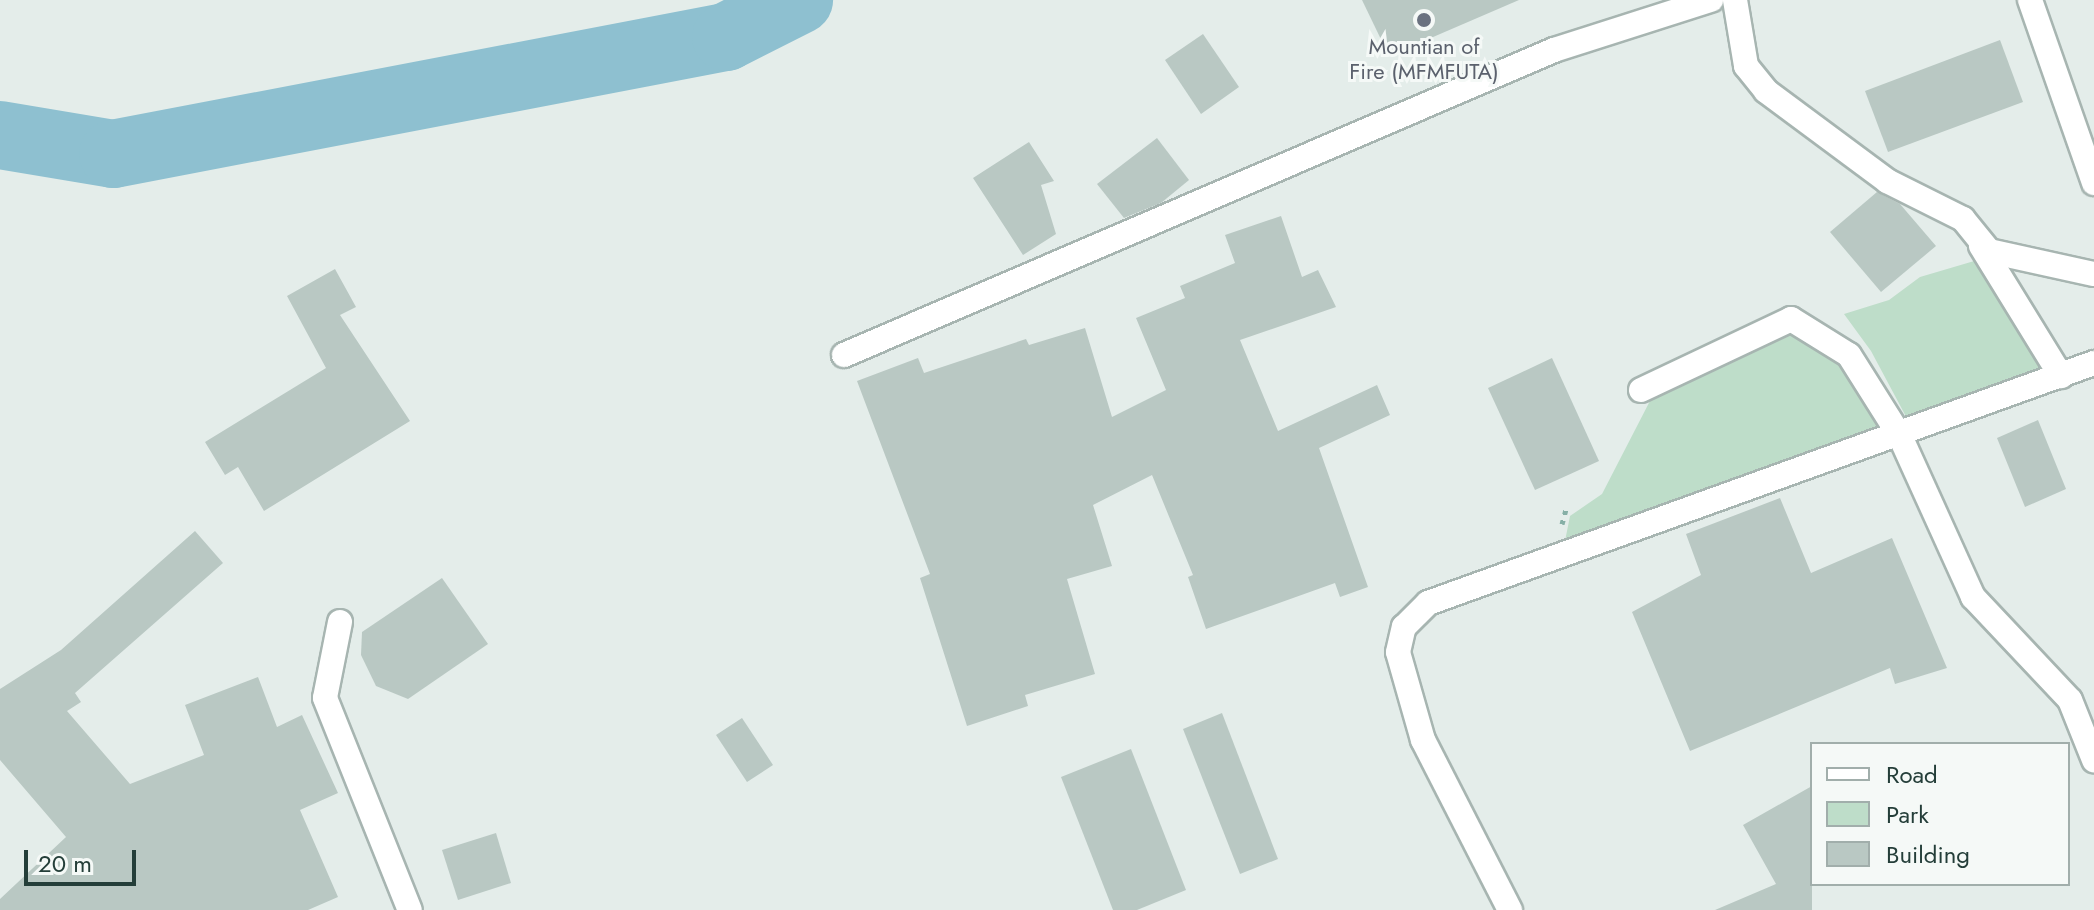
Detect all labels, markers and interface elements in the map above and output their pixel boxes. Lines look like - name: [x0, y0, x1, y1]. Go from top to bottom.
- marker: Mountian of Fire (MFMFUTA): [1415, 11, 1433, 29]
- place label: Mountian of Fire (MFMFUTA): [1349, 33, 1499, 84]
- legend: [1810, 742, 2070, 886]
- text: Road: [1886, 757, 1938, 792]
- text: Park: [1886, 797, 1929, 832]
- scale bar: [28, 834, 140, 884]
- text: Building: [1886, 837, 1970, 872]
- text: 20 m: [38, 846, 92, 881]

